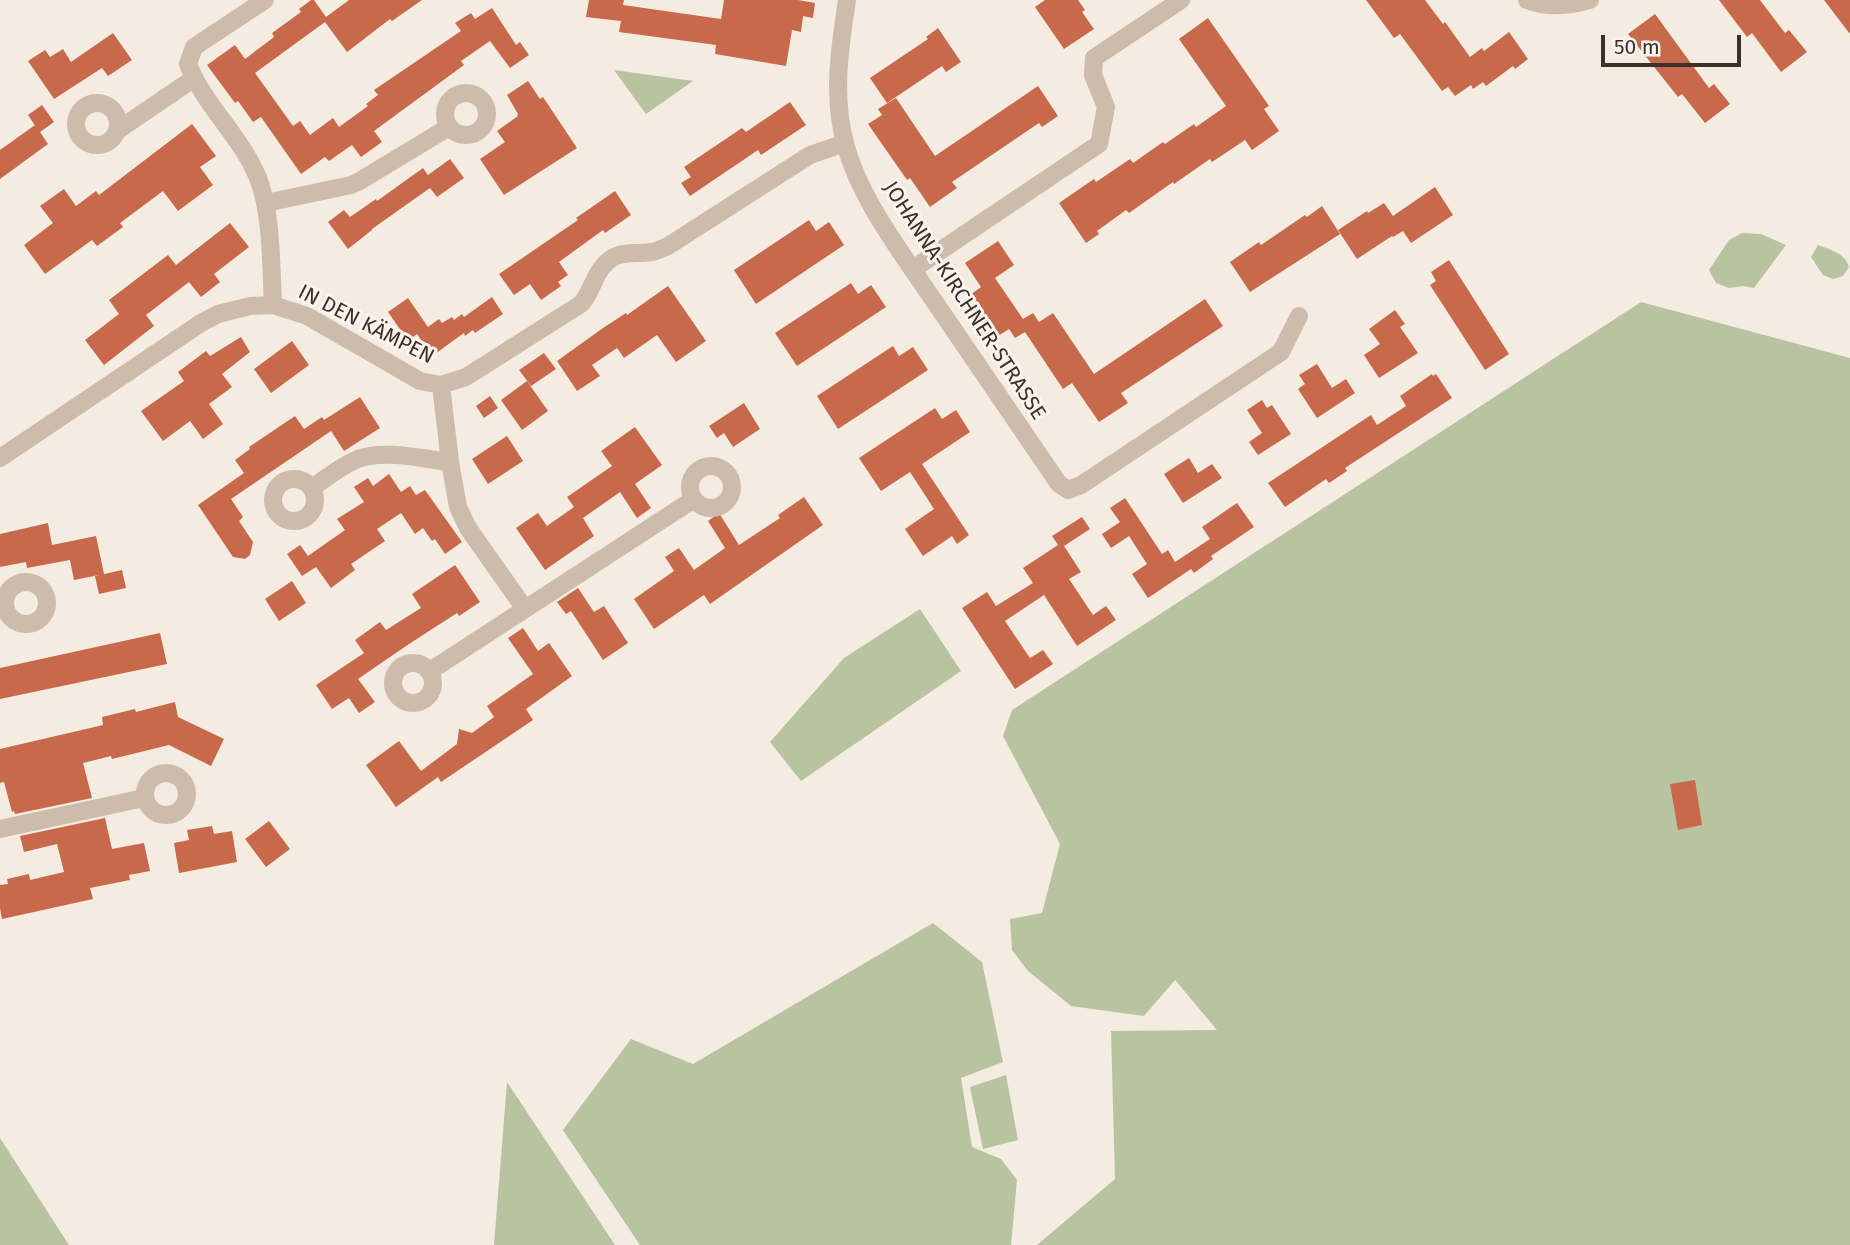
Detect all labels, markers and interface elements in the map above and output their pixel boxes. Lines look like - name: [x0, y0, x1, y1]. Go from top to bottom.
- scale bar: [1605, 21, 1745, 65]
- text: 50 m: [1614, 34, 1660, 60]
- street label: JOHANNA-KIRCHNER-STRASSE: [877, 177, 1051, 425]
- street label: IN DEN KÄMPEN: [294, 280, 438, 370]

